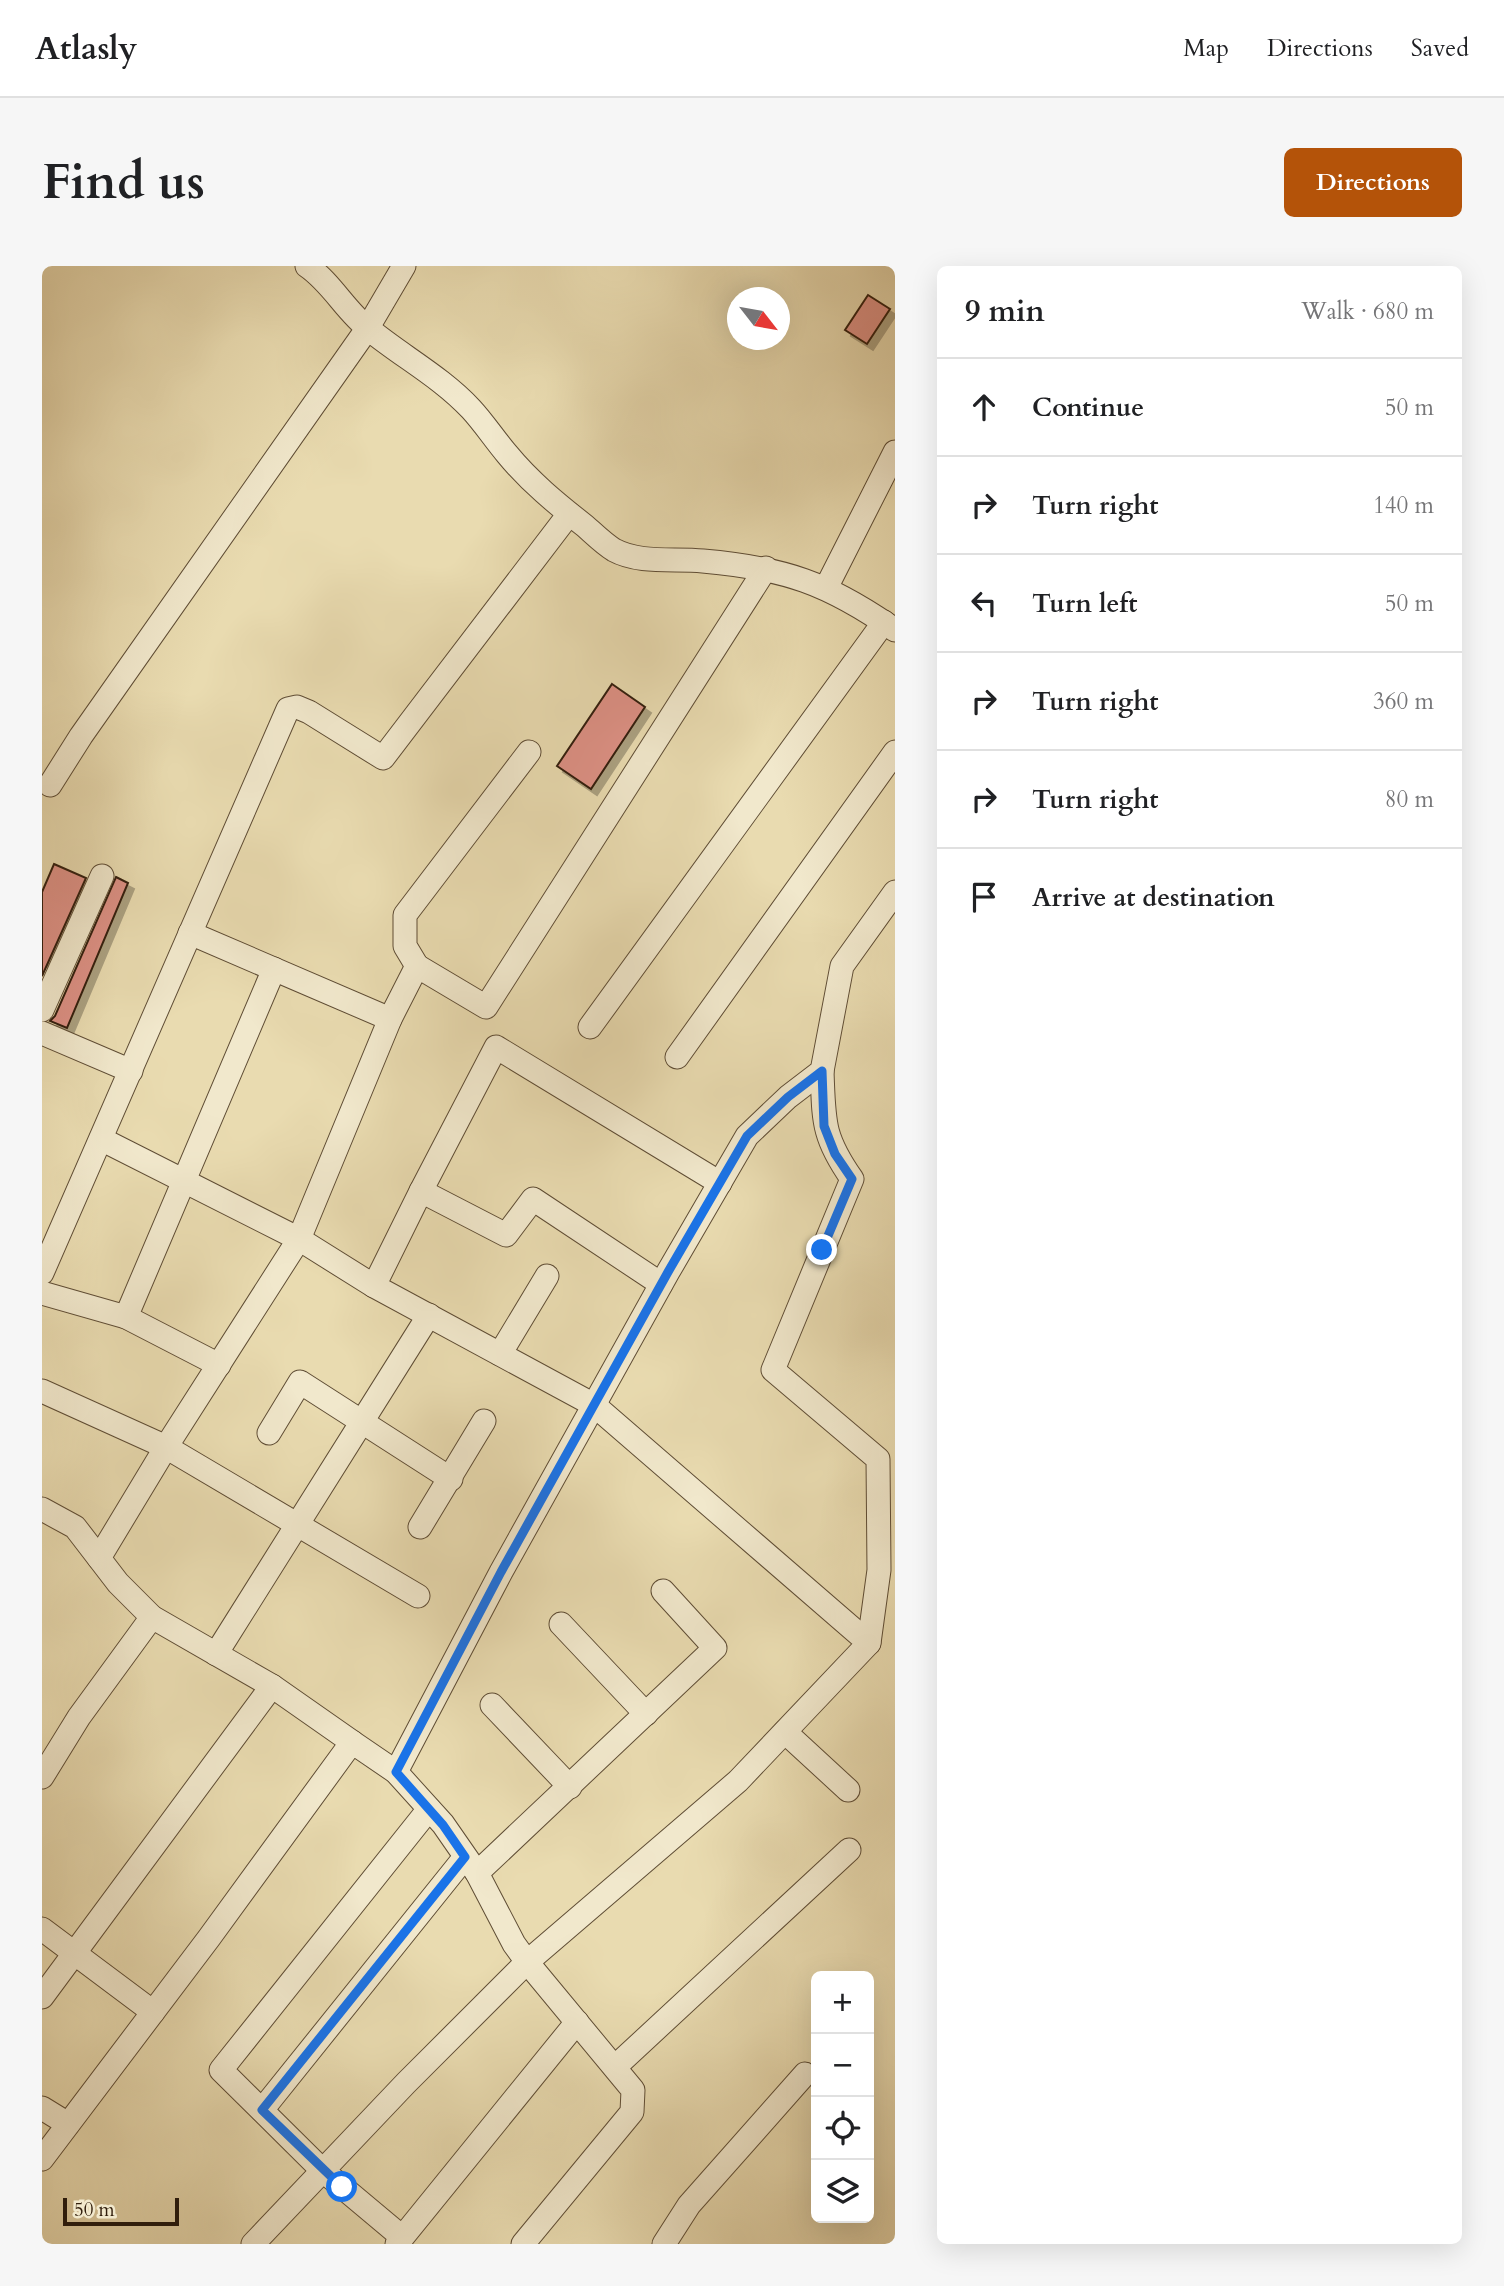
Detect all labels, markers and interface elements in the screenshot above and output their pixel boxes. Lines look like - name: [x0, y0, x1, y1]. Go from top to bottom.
- text: Atlasly: [35, 26, 137, 71]
- text: Map: [1183, 32, 1229, 65]
- text: Directions: [1267, 32, 1373, 65]
- text: Saved: [1411, 32, 1469, 65]
- button: Directions: [1284, 148, 1462, 217]
- text: Find us: [42, 149, 205, 216]
- north arrow: [727, 287, 790, 350]
- text: 9 min: [965, 291, 1045, 332]
- text: Walk · 680 m: [1301, 296, 1434, 327]
- icon: ahead: [965, 388, 1003, 426]
- text: Continue: [1032, 390, 1144, 425]
- text: 50 m: [1385, 392, 1434, 423]
- icon: right: [965, 486, 1003, 524]
- text: Turn right: [1032, 488, 1159, 523]
- text: 140 m: [1373, 490, 1434, 521]
- icon: left: [965, 584, 1003, 622]
- text: Turn left: [1032, 586, 1137, 621]
- text: 50 m: [1385, 588, 1434, 619]
- icon: right: [965, 682, 1003, 720]
- text: Turn right: [1032, 684, 1159, 719]
- text: 360 m: [1373, 686, 1434, 717]
- icon: right: [965, 780, 1003, 818]
- text: Turn right: [1032, 782, 1159, 817]
- text: 80 m: [1385, 784, 1434, 815]
- icon: arrive: [965, 878, 1003, 916]
- text: Arrive at destination: [1032, 880, 1275, 915]
- route end: [806, 1234, 837, 1265]
- map controls: [811, 1971, 874, 2223]
- button: +: [811, 1971, 874, 2034]
- button: −: [811, 2034, 874, 2097]
- button: locate: [811, 2097, 874, 2160]
- button: layers: [811, 2160, 874, 2223]
- route start: [326, 2171, 357, 2202]
- scale bar: [63, 2195, 178, 2227]
- text: 50 m: [74, 2197, 115, 2223]

